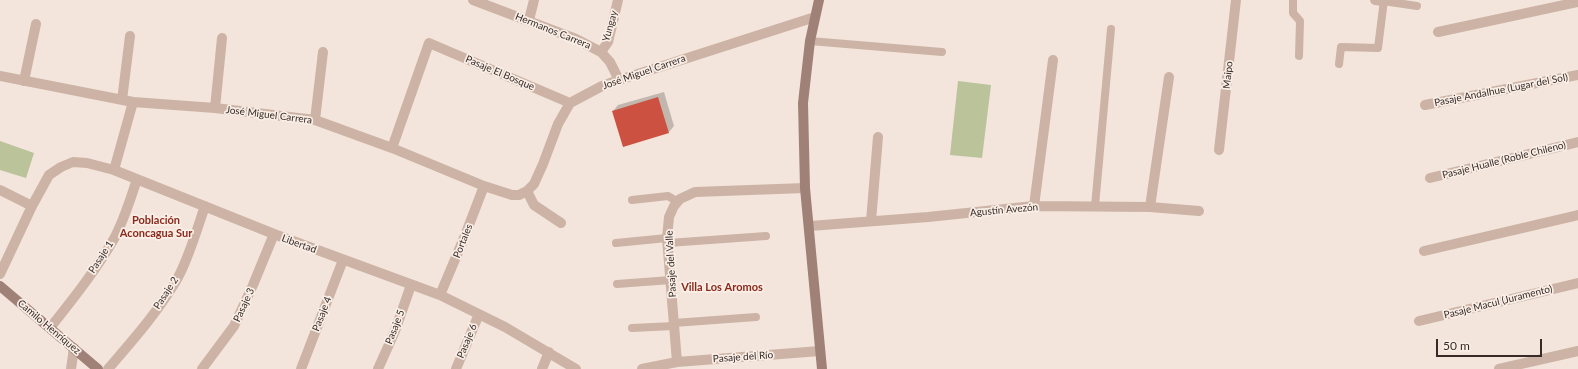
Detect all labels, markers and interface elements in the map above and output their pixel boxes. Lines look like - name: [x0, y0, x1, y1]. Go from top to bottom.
- street label: Yungay: [600, 9, 620, 43]
- street label: Hermanos Carrera: [514, 10, 592, 52]
- street label: José Miguel Carrera: [601, 52, 687, 92]
- street label: Pasaje El Bosque: [464, 53, 536, 93]
- street label: Maipo: [1221, 61, 1235, 89]
- street label: Pasaje Andalhue (Lugar del Sol): [1433, 71, 1569, 109]
- street label: José Miguel Carrera: [225, 104, 313, 126]
- street label: Pasaje Hualle (Roble Chileno): [1441, 139, 1567, 181]
- street label: Agustín Avezón: [969, 201, 1039, 219]
- district label: Población Aconcagua Sur: [120, 213, 192, 239]
- street label: Portales: [451, 222, 475, 260]
- street label: Pasaje del Valle: [663, 230, 679, 298]
- street label: Libertad: [280, 232, 318, 256]
- street label: Pasaje 1: [86, 239, 116, 275]
- street label: Pasaje 2: [151, 275, 181, 311]
- district label: Villa Los Aromos: [681, 280, 763, 294]
- street label: Pasaje Macul (Juramento): [1443, 283, 1553, 321]
- street label: Pasaje 3: [231, 286, 257, 324]
- street label: Pasaje 4: [310, 295, 334, 333]
- street label: Camilo Henríquez: [15, 297, 83, 357]
- street label: Pasaje 5: [383, 308, 407, 346]
- street label: Pasaje 6: [454, 322, 480, 360]
- scale bar: [1438, 331, 1544, 357]
- text: 50 m: [1443, 338, 1470, 353]
- street label: Pasaje del Río: [712, 349, 774, 365]

